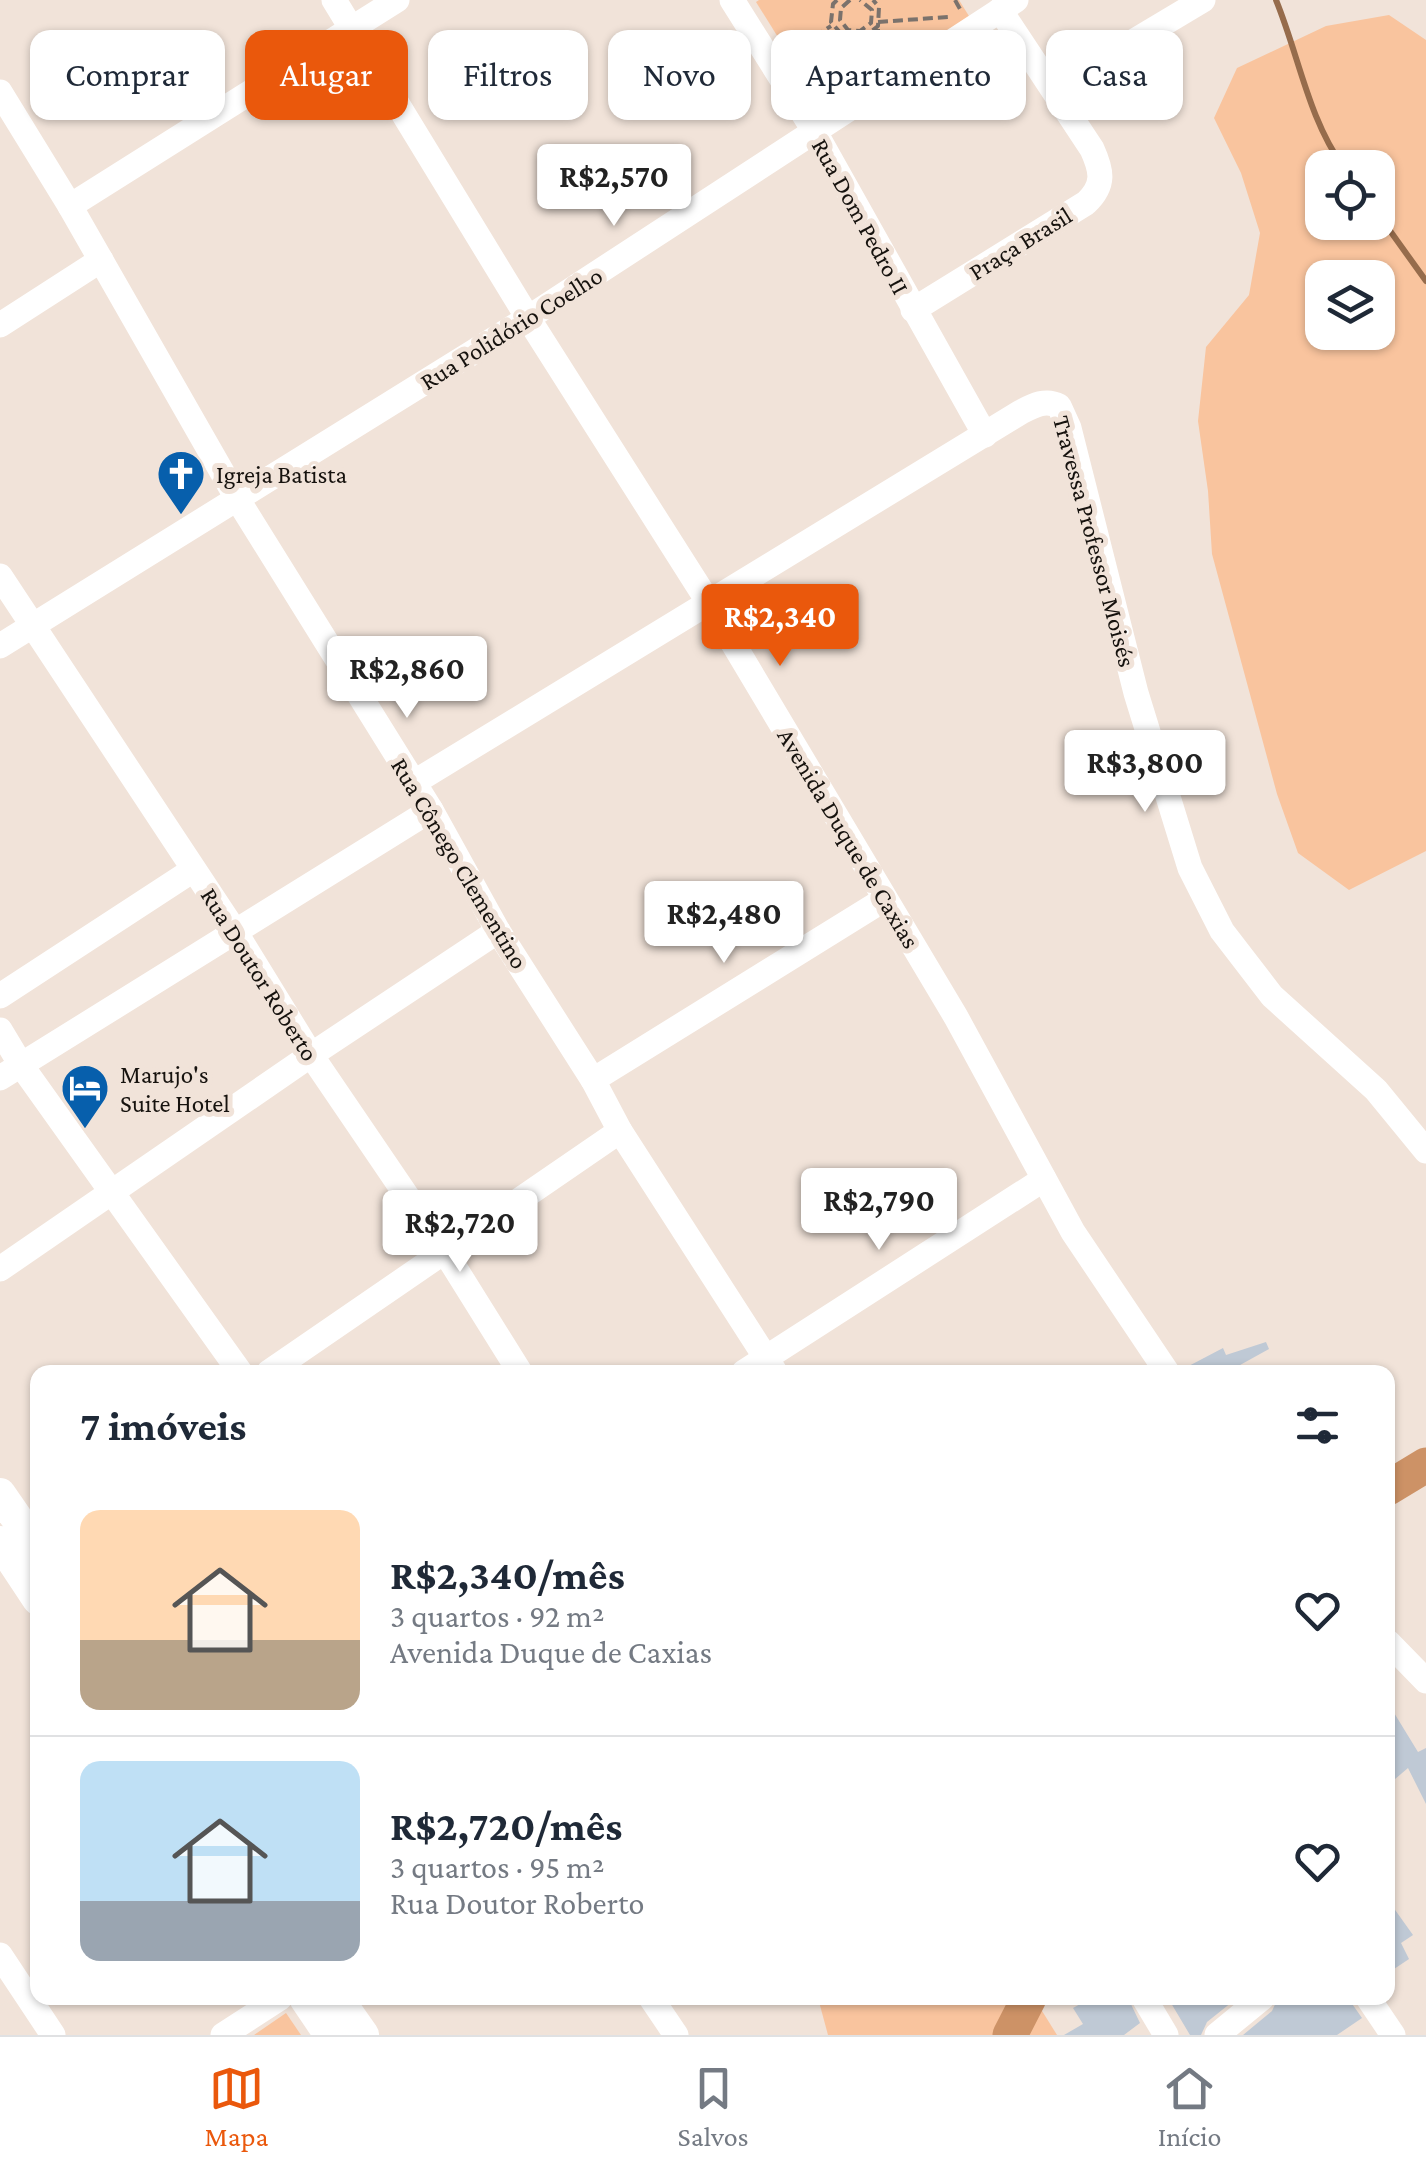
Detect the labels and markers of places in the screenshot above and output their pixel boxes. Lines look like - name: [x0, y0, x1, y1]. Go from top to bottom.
- pin: R$2,570: [522, 144, 706, 229]
- church icon: Igreja Batista: [155, 448, 207, 516]
- place label: Igreja Batista: [216, 461, 347, 489]
- pin: R$2,340: [688, 584, 872, 669]
- pin: R$2,860: [315, 636, 499, 721]
- pin: R$3,800: [1053, 730, 1237, 815]
- pin: R$2,480: [632, 881, 816, 966]
- place label: Marujo's Suite Hotel: [120, 1061, 230, 1117]
- hotel icon: Marujo's Suite Hotel: [59, 1062, 111, 1130]
- pin: R$2,790: [787, 1168, 971, 1253]
- pin: R$2,720: [368, 1190, 552, 1275]

